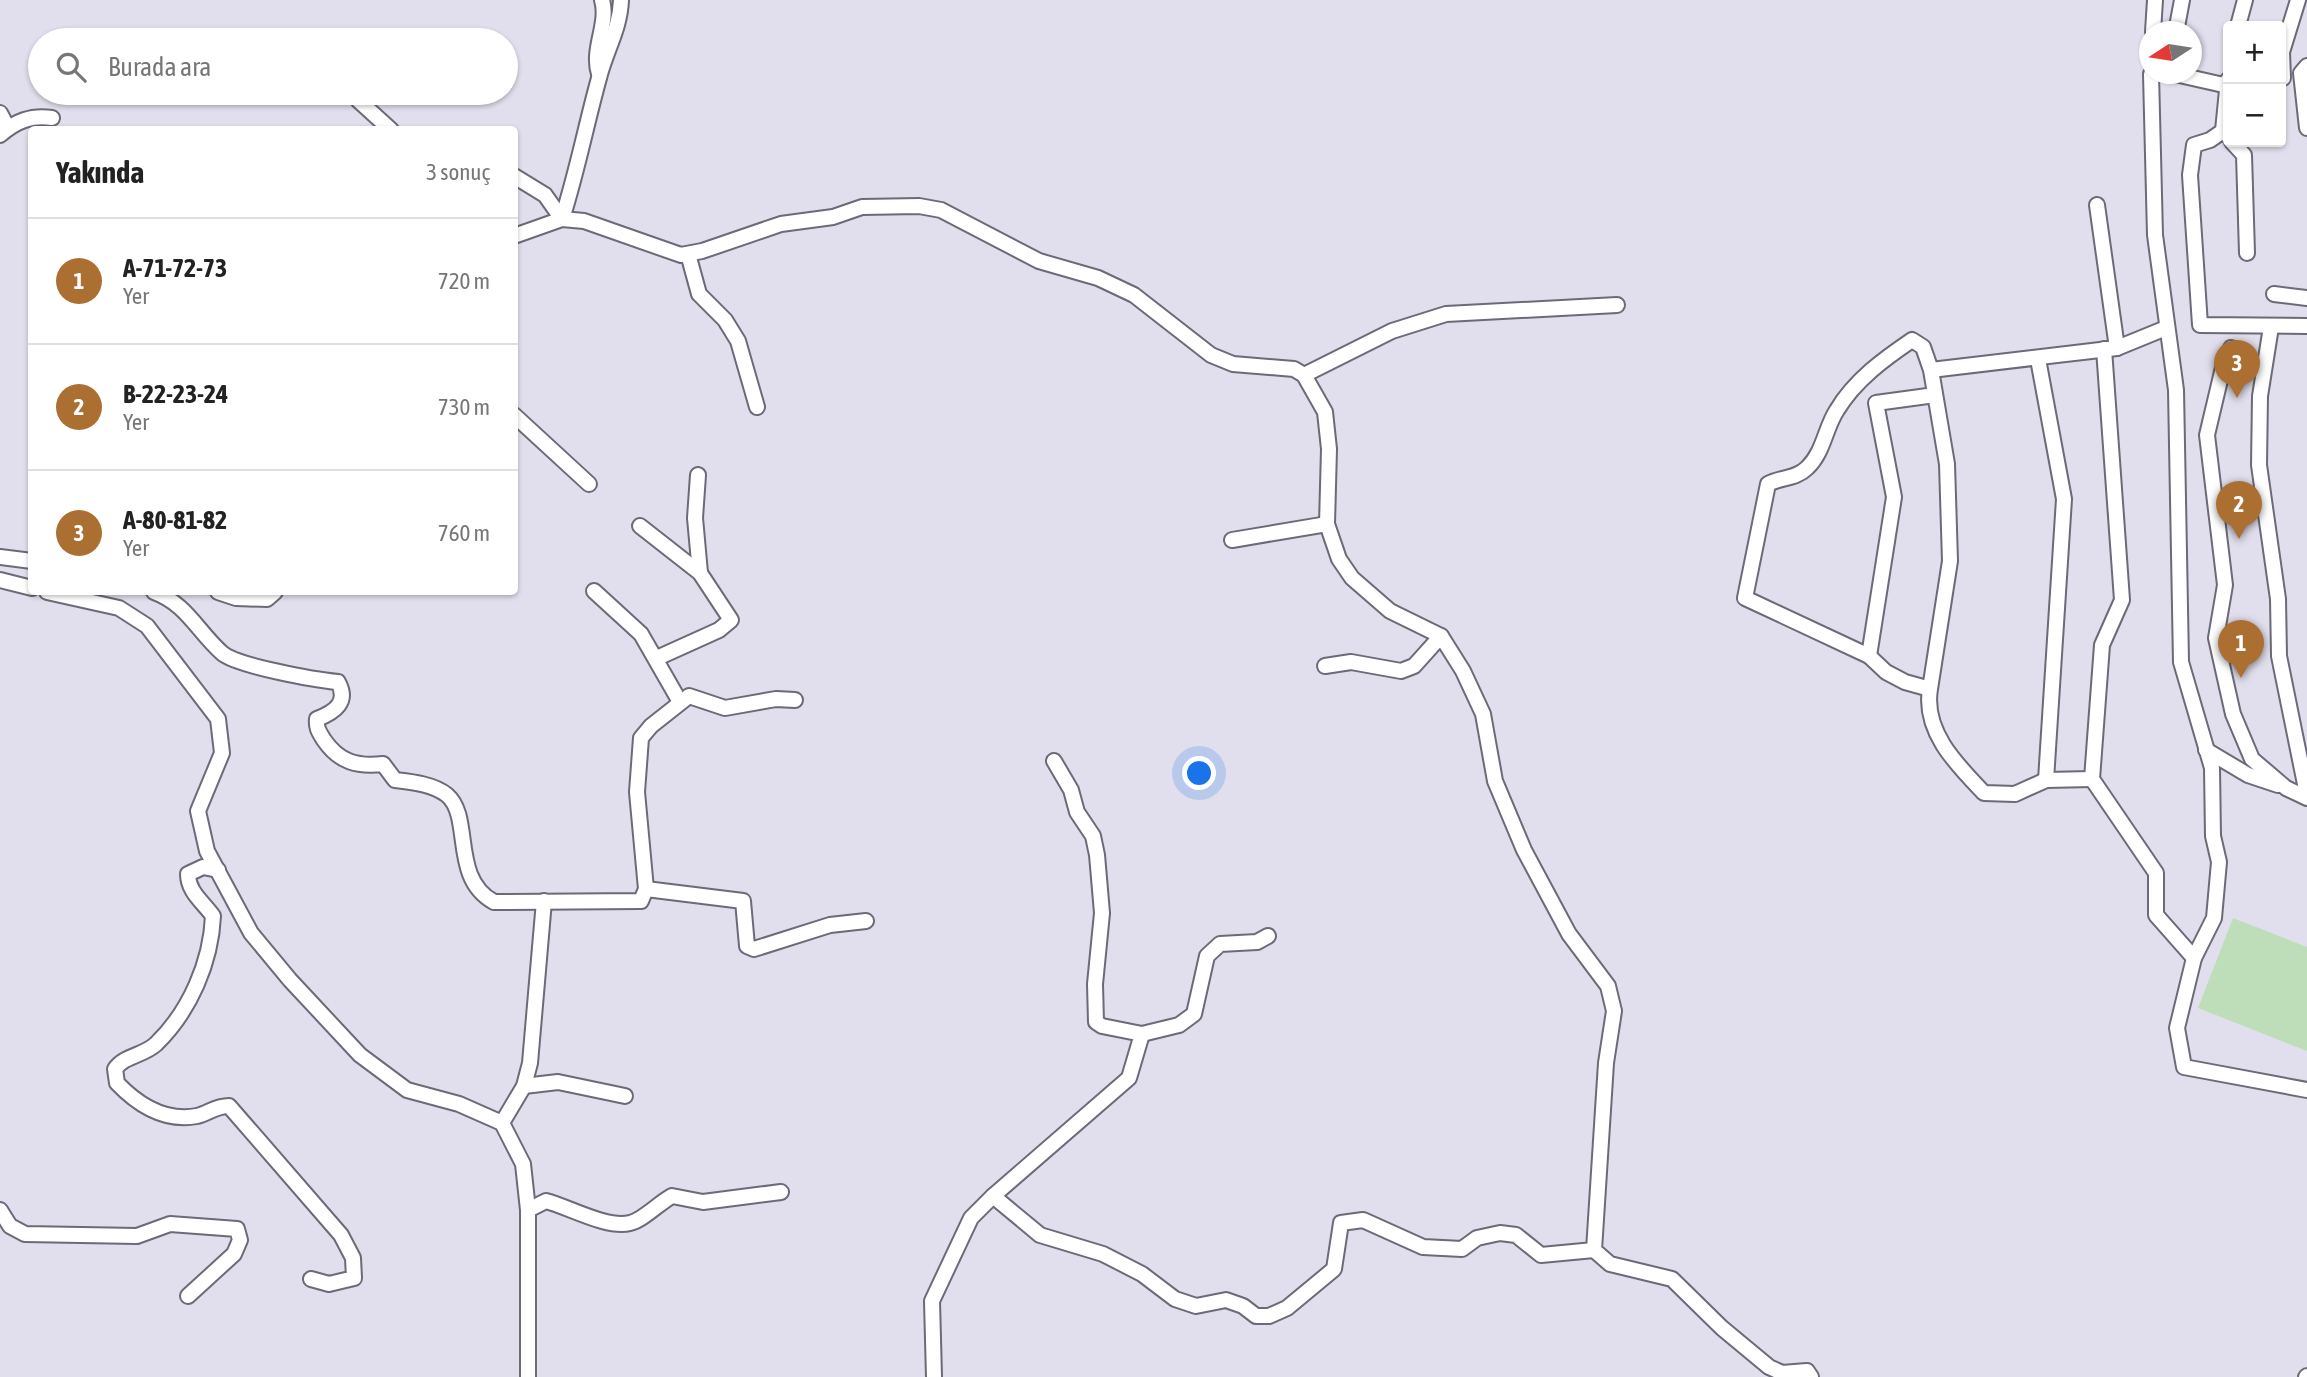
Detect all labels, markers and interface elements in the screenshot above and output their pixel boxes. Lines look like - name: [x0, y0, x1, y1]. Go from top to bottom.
- north arrow: [2139, 21, 2202, 84]
- map controls: [2223, 21, 2286, 147]
- button: +: [2223, 21, 2286, 84]
- search box: [28, 28, 518, 105]
- icon: search: [52, 48, 90, 86]
- text: Burada ara: [108, 52, 211, 82]
- button: −: [2223, 84, 2286, 147]
- text: Yakında: [56, 155, 144, 189]
- text: 3 sonuç: [426, 159, 490, 185]
- text: A-71-72-73: [123, 253, 227, 283]
- text: 1: [74, 268, 84, 294]
- text: 720 m: [438, 268, 490, 294]
- text: Yer: [123, 283, 149, 309]
- pin: 3: [2214, 340, 2260, 398]
- text: B-22-23-24: [123, 379, 228, 409]
- text: 2: [74, 394, 84, 420]
- text: 730 m: [438, 394, 490, 420]
- text: Yer: [123, 409, 149, 435]
- pin: 2: [2216, 481, 2262, 539]
- text: A-80-81-82: [123, 505, 227, 535]
- text: 3: [74, 520, 84, 546]
- text: 760 m: [438, 520, 490, 546]
- text: Yer: [123, 535, 149, 561]
- pin: 1: [2218, 620, 2264, 678]
- your location: [1182, 756, 1216, 790]

